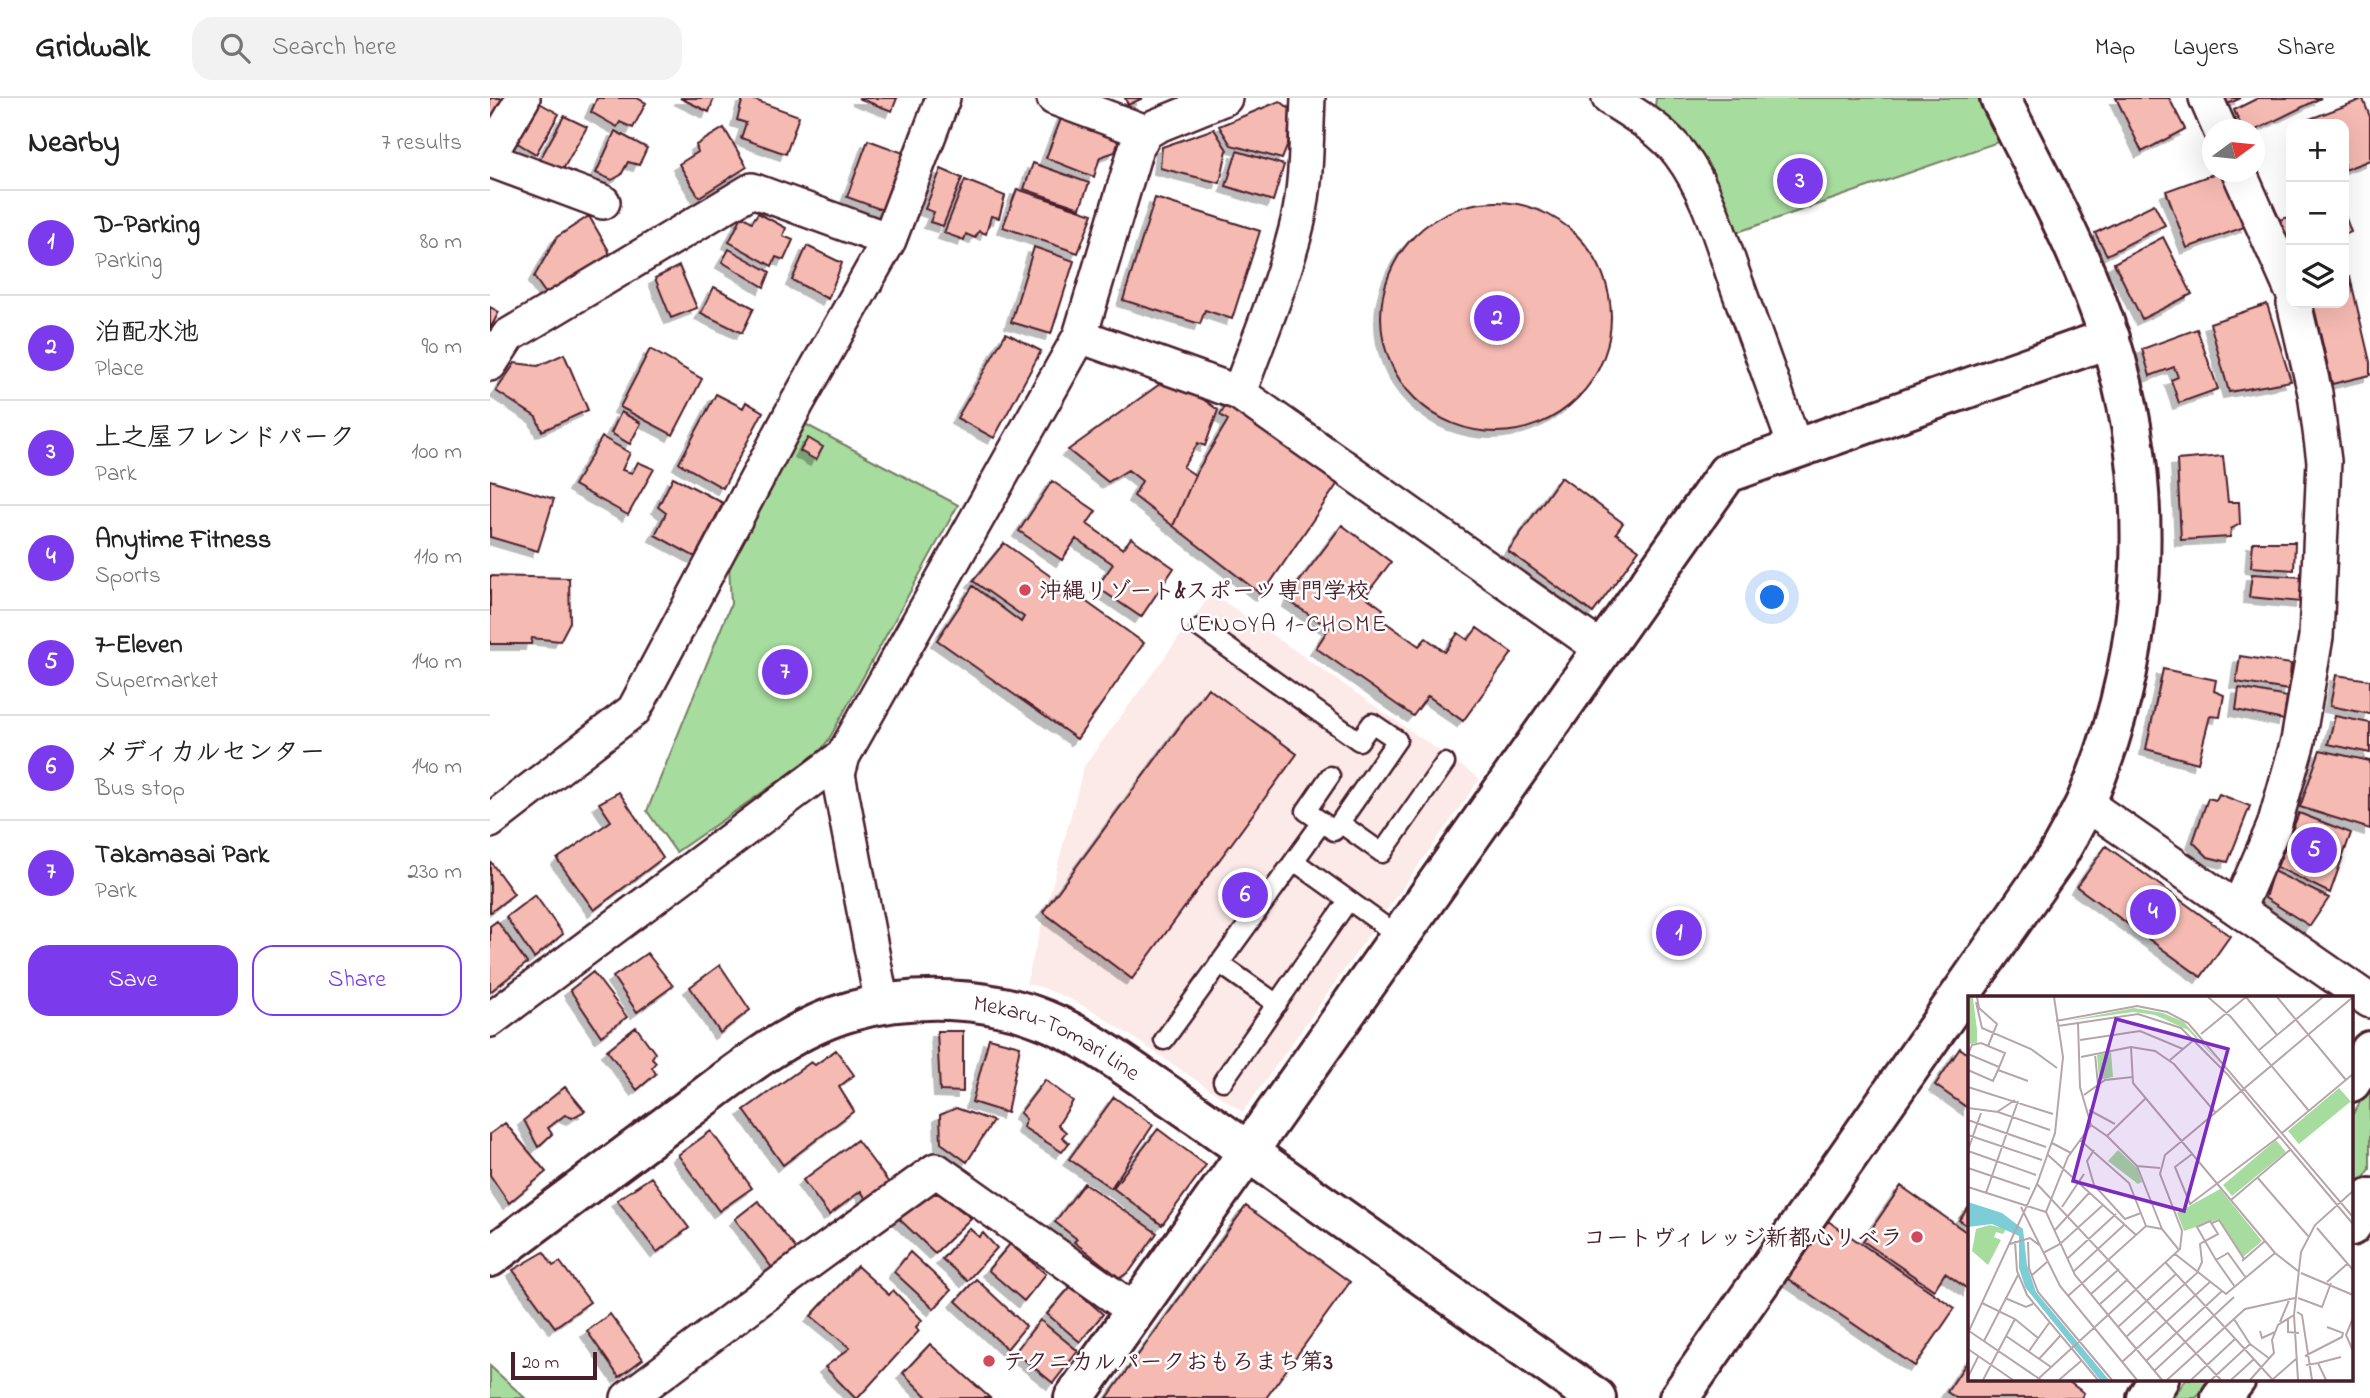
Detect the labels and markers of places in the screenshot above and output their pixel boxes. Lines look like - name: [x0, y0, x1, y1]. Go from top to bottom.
- pin: 3: [1777, 155, 1823, 207]
- pin: 2: [1474, 292, 1520, 344]
- place label: 沖縄リゾート&スポーツ専門学校: [1039, 576, 1369, 609]
- marker: 沖縄リゾート&スポーツ専門学校: [1017, 582, 1033, 598]
- pin: 7: [762, 646, 808, 698]
- pin: 5: [2291, 824, 2337, 876]
- pin: 6: [1222, 869, 1268, 921]
- pin: 4: [2130, 886, 2176, 938]
- pin: 1: [1656, 907, 1702, 959]
- place label: コートヴィレッジ新都心リベラ: [1583, 1223, 1903, 1256]
- marker: コートヴィレッジ新都心リベラ: [1909, 1229, 1925, 1245]
- place label: テクニカルパークおもろまち第3: [1003, 1347, 1334, 1380]
- marker: テクニカルパークおもろまち第3: [981, 1353, 997, 1369]

